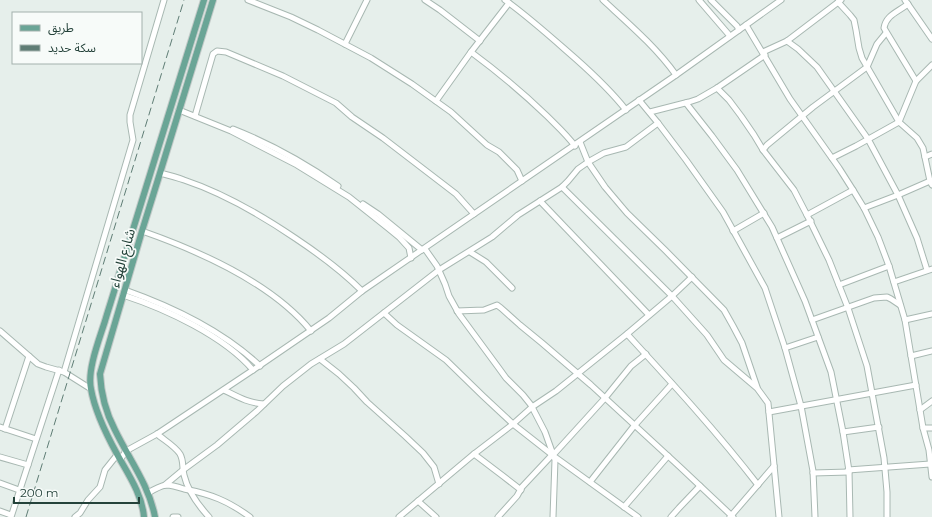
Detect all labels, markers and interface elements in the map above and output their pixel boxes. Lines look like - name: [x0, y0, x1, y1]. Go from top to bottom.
- legend: [12, 12, 142, 64]
- text: طريق: [48, 20, 74, 36]
- text: سكة حديد: [48, 40, 96, 55]
- street label: شارع الهواء: [105, 226, 141, 290]
- scale bar: [14, 479, 139, 505]
- text: 200 m: [20, 485, 59, 500]

